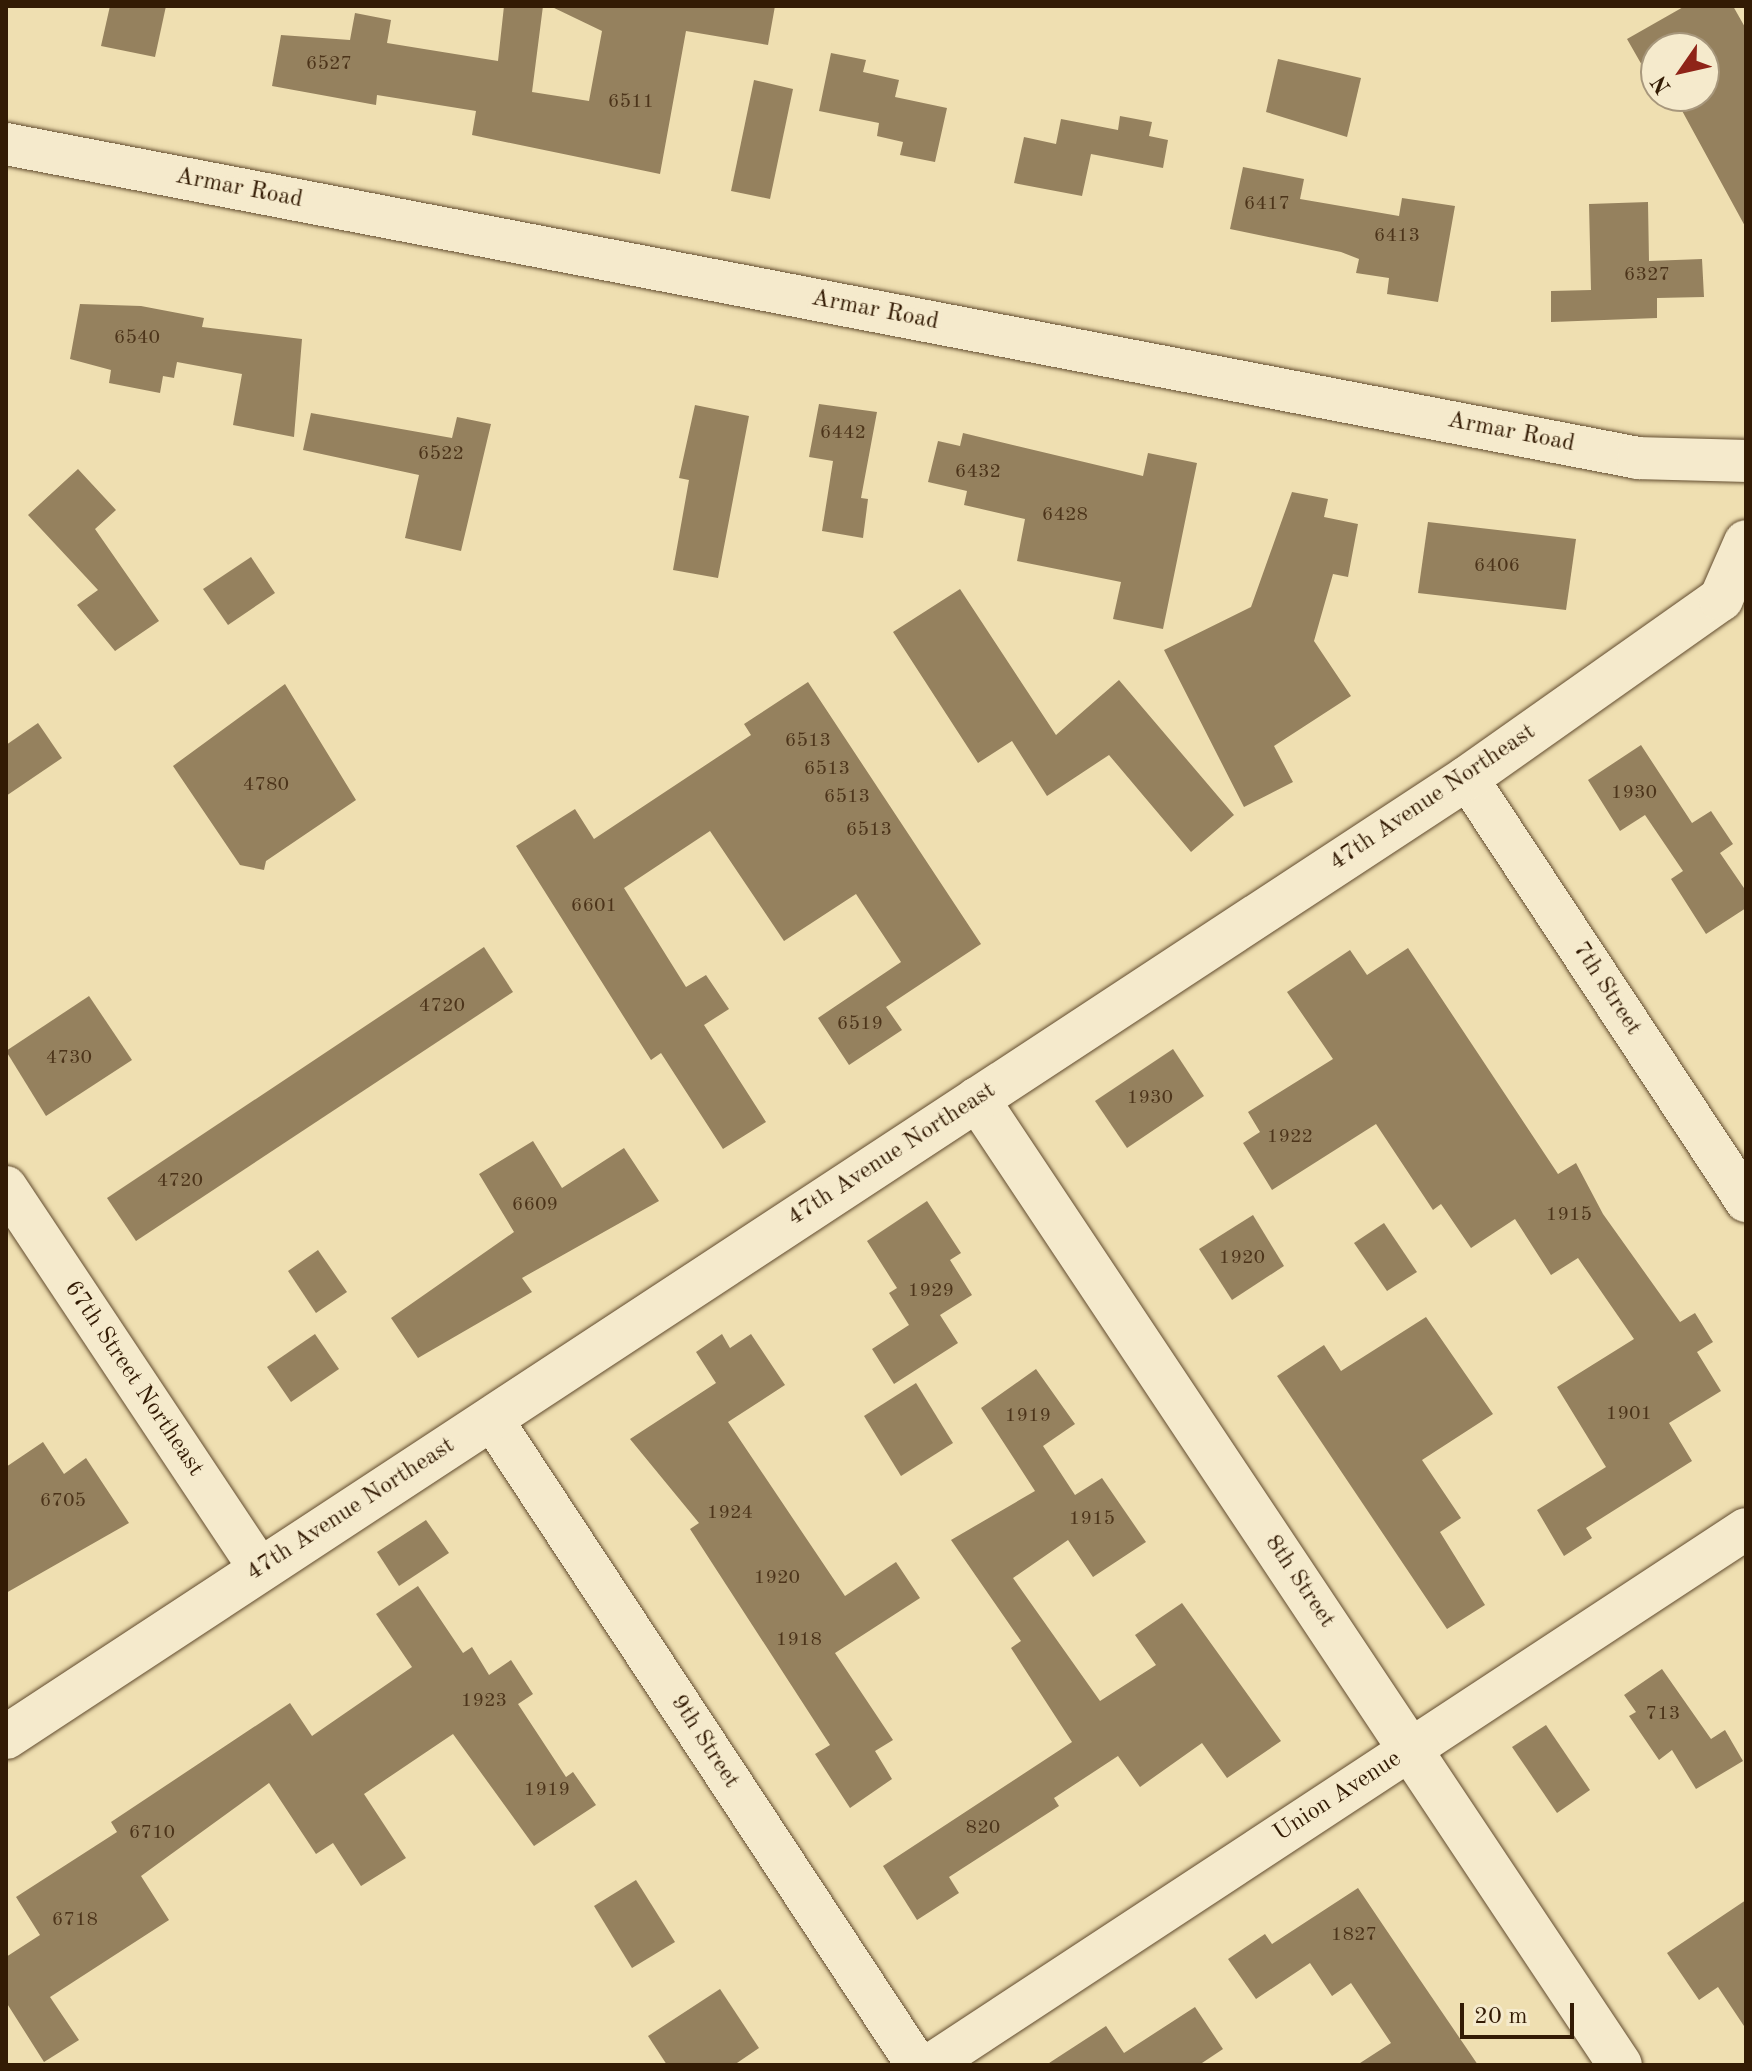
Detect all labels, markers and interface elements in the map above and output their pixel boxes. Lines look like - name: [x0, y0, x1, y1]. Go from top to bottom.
- north arrow: [1640, 32, 1720, 112]
- house number: 6527: [306, 52, 352, 76]
- text: N: [1648, 71, 1676, 97]
- house number: 6511: [608, 90, 654, 114]
- street label: Armar Road: [173, 163, 305, 215]
- house number: 6417: [1244, 192, 1290, 216]
- house number: 6413: [1374, 224, 1420, 248]
- house number: 6327: [1624, 263, 1670, 287]
- street label: Armar Road: [809, 285, 941, 337]
- house number: 6540: [114, 326, 160, 350]
- street label: Armar Road: [1445, 407, 1577, 459]
- house number: 6442: [820, 421, 866, 445]
- house number: 6522: [418, 442, 464, 466]
- house number: 6432: [955, 460, 1001, 484]
- house number: 6428: [1042, 503, 1088, 527]
- house number: 6406: [1474, 554, 1520, 578]
- street label: 47th Avenue Northeast: [1324, 718, 1542, 878]
- house number: 6513: [785, 729, 831, 753]
- house number: 6513: [804, 757, 850, 781]
- house number: 4780: [243, 773, 289, 797]
- house number: 1930: [1611, 781, 1657, 805]
- house number: 6513: [824, 785, 870, 809]
- house number: 6513: [846, 818, 892, 842]
- house number: 6601: [571, 894, 617, 918]
- street label: 7th Street: [1565, 937, 1647, 1041]
- house number: 4720: [419, 994, 465, 1018]
- house number: 6519: [837, 1012, 883, 1036]
- house number: 4730: [46, 1046, 92, 1070]
- street label: 47th Avenue Northeast: [783, 1077, 1001, 1233]
- house number: 1930: [1127, 1086, 1173, 1110]
- house number: 1922: [1267, 1125, 1313, 1149]
- house number: 4720: [157, 1169, 203, 1193]
- house number: 6609: [512, 1193, 558, 1217]
- house number: 1915: [1546, 1203, 1592, 1227]
- house number: 1920: [1219, 1246, 1265, 1270]
- street label: 67th Street Northeast: [57, 1276, 209, 1482]
- house number: 1929: [908, 1279, 954, 1303]
- house number: 1901: [1606, 1402, 1652, 1426]
- house number: 1919: [1005, 1404, 1051, 1428]
- street label: 47th Avenue Northeast: [242, 1432, 460, 1588]
- house number: 6705: [40, 1489, 86, 1513]
- house number: 1924: [707, 1501, 753, 1525]
- house number: 1915: [1069, 1507, 1115, 1531]
- street label: 8th Street: [1258, 1530, 1340, 1634]
- house number: 1920: [754, 1566, 800, 1590]
- house number: 1918: [776, 1628, 822, 1652]
- house number: 1923: [461, 1689, 507, 1713]
- street label: 9th Street: [663, 1690, 745, 1794]
- house number: 713: [1646, 1702, 1680, 1726]
- street label: Union Avenue: [1269, 1745, 1407, 1849]
- house number: 1919: [524, 1778, 570, 1802]
- house number: 820: [966, 1816, 1000, 1840]
- house number: 6710: [129, 1821, 175, 1845]
- house number: 6718: [52, 1908, 98, 1932]
- house number: 1827: [1331, 1923, 1377, 1947]
- scale bar: [1464, 1987, 1578, 2037]
- text: 20 m: [1474, 2005, 1528, 2029]

